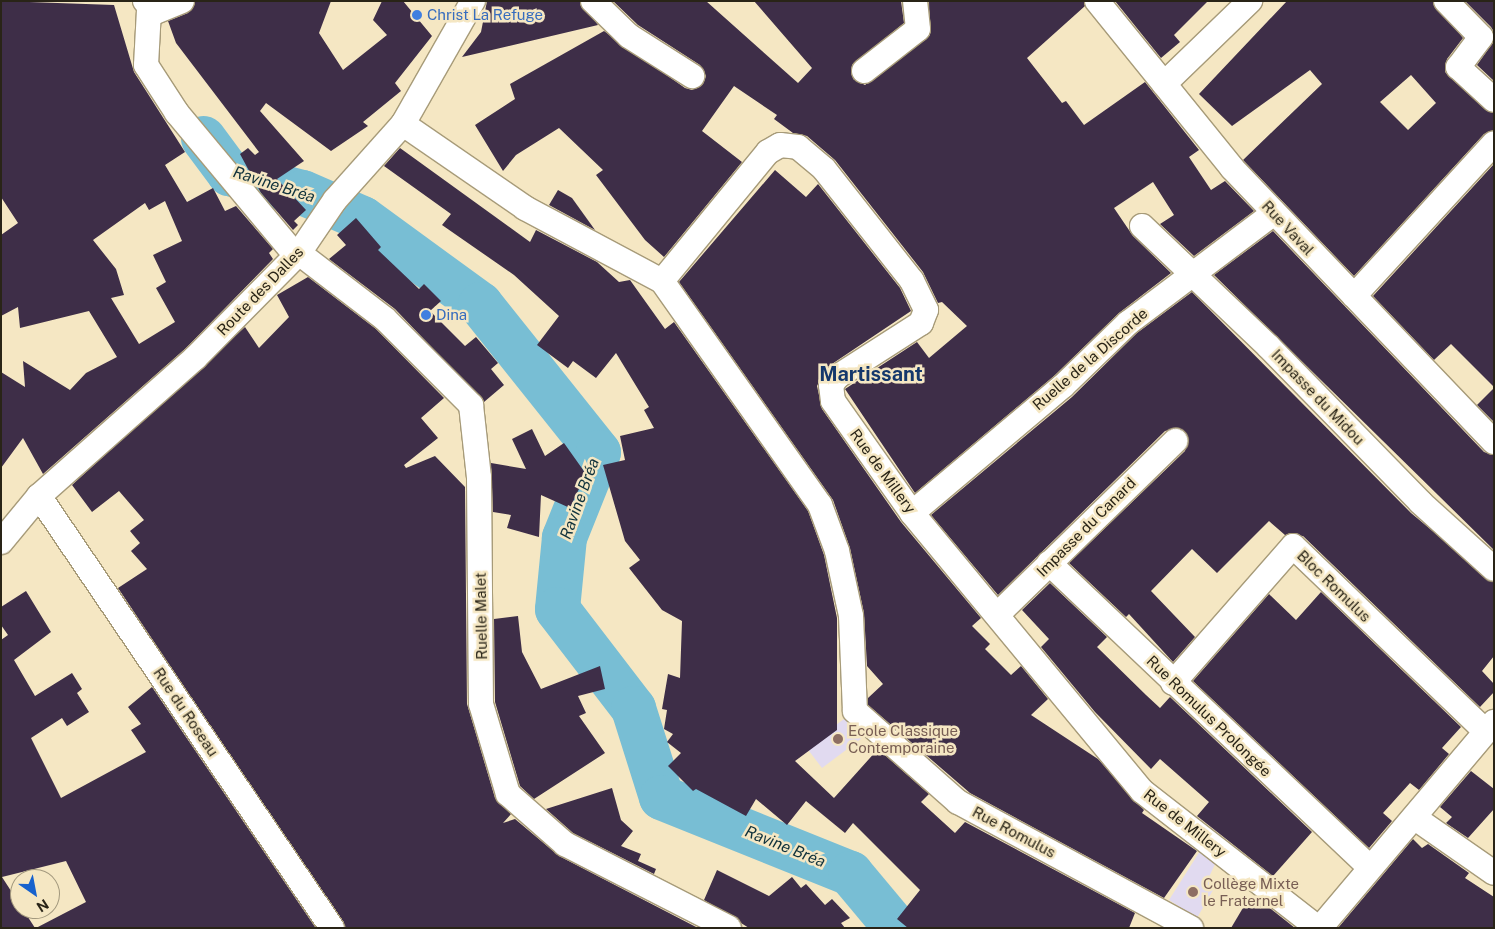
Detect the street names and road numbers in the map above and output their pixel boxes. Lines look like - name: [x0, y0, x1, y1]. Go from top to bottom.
- street label: Rue Vaval: [1258, 197, 1318, 259]
- street label: Route des Dalles: [213, 243, 307, 339]
- street label: Ruelle de la Discorde: [1029, 304, 1151, 414]
- street label: Impasse du Midou: [1268, 345, 1368, 449]
- street label: Rue de Millery: [846, 425, 920, 517]
- street label: Impasse du Canard: [1033, 474, 1139, 580]
- street label: Bloc Romulus: [1293, 546, 1375, 626]
- street label: Ruelle Malet: [471, 572, 491, 660]
- street label: Rue Romulus Prolongée: [1143, 652, 1275, 780]
- street label: Rue du Roseau: [150, 664, 222, 760]
- street label: Rue de Millery: [1140, 785, 1230, 861]
- street label: Rue Romulus: [969, 803, 1059, 861]

